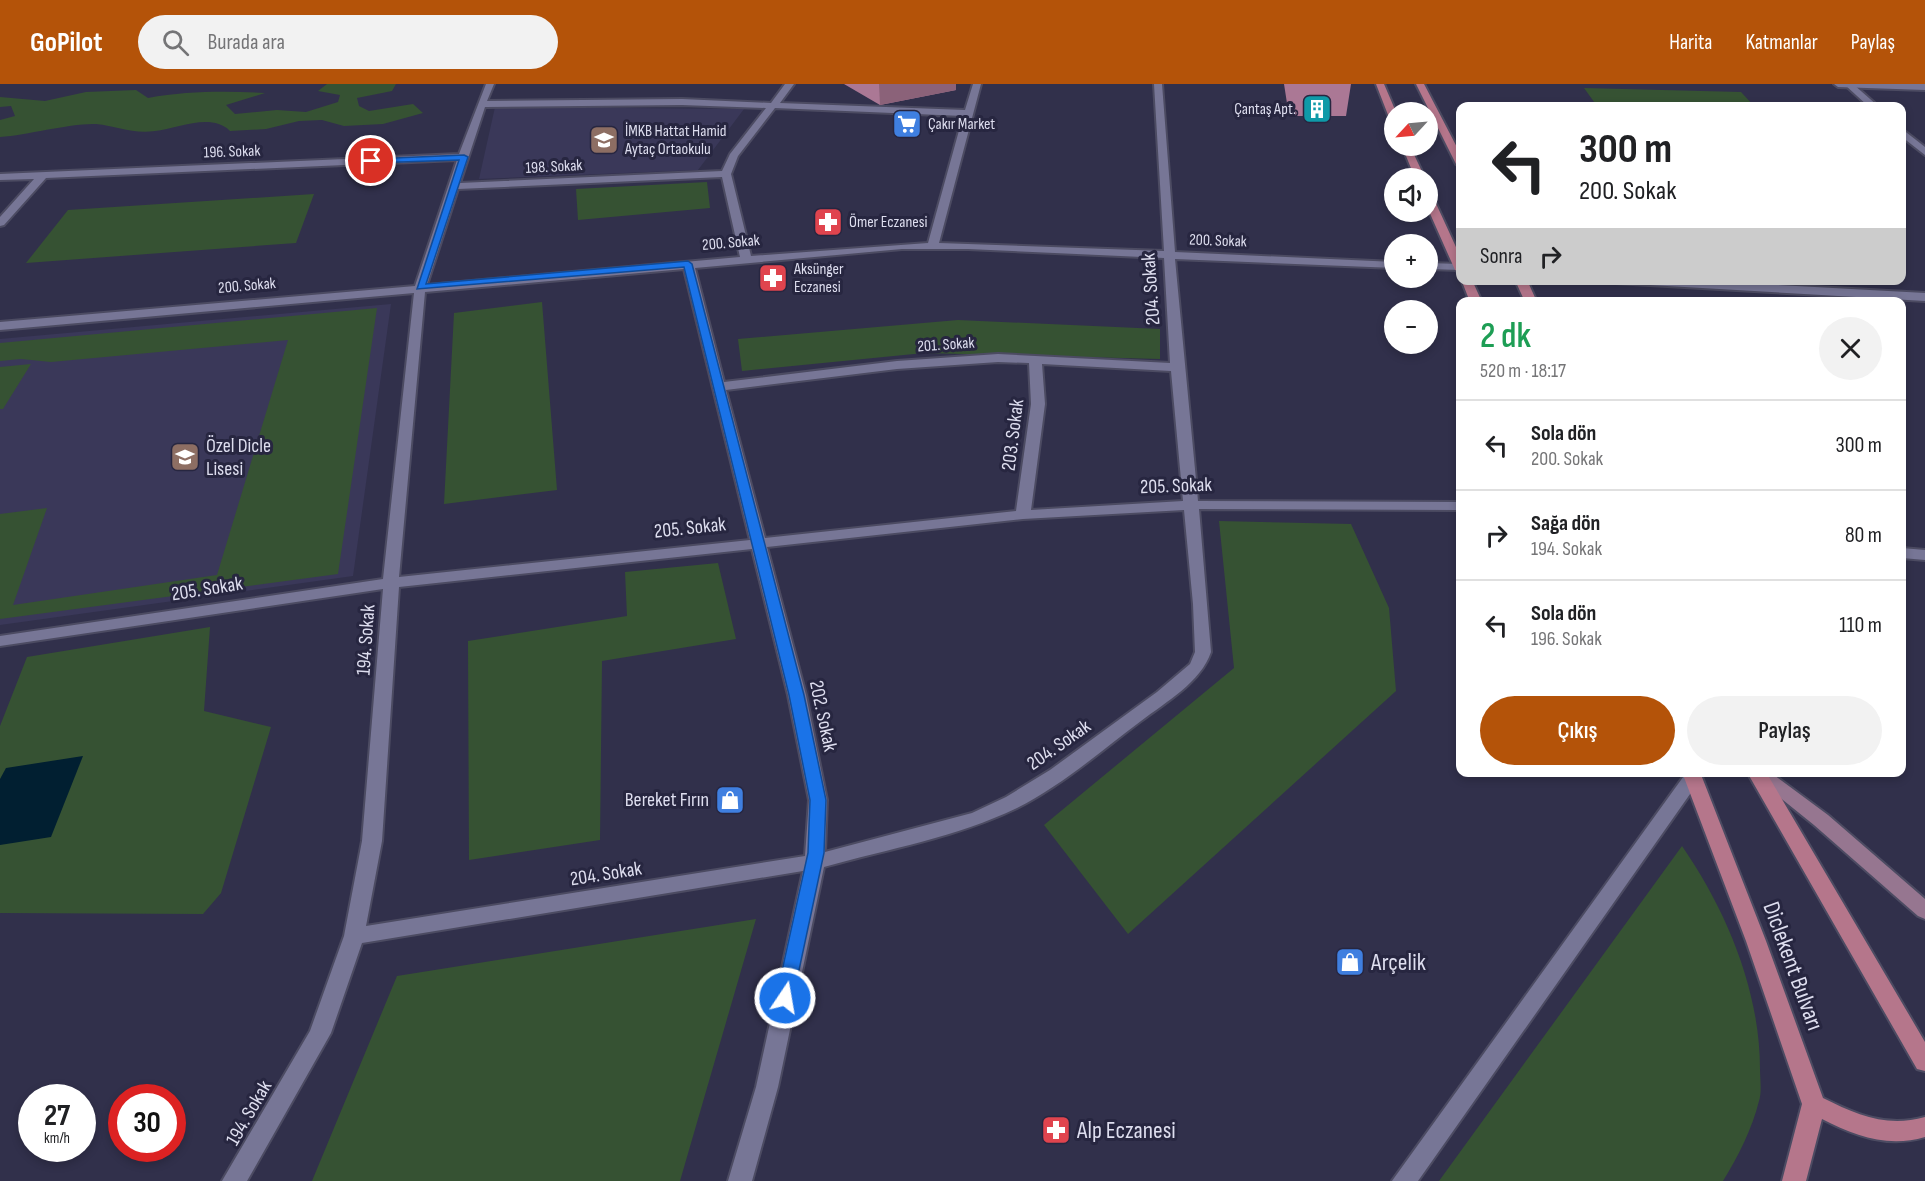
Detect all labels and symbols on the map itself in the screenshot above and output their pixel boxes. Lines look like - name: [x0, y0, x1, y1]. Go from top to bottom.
- building icon: Çantaş Apt.: [1301, 93, 1333, 125]
- place label: Çantaş Apt.: [1234, 100, 1296, 119]
- north arrow: [1384, 102, 1438, 156]
- supermarket icon: Çakır Market: [891, 108, 923, 140]
- place label: Çakır Market: [928, 115, 995, 134]
- place label: İMKB Hattat Hamid Aytaç Ortaokulu: [624, 122, 726, 159]
- school or university icon: İMKB Hattat Hamid Aytaç Ortaokulu: [588, 124, 620, 156]
- pin: [345, 135, 396, 186]
- street label: 196. Sokak: [203, 142, 261, 162]
- street label: 198. Sokak: [525, 156, 583, 178]
- pharmacy icon: Ömer Eczanesi: [812, 206, 844, 238]
- place label: Ömer Eczanesi: [849, 213, 927, 232]
- street label: 200. Sokak: [1189, 230, 1247, 252]
- street label: 200. Sokak: [701, 231, 761, 255]
- street label: 204. Sokak: [1136, 252, 1165, 326]
- place label: Aksünger Eczanesi: [793, 260, 844, 297]
- pharmacy icon: Aksünger Eczanesi: [757, 262, 789, 294]
- street label: 200. Sokak: [217, 274, 277, 298]
- street label: 201. Sokak: [917, 334, 975, 356]
- street label: 203. Sokak: [997, 397, 1029, 472]
- place label: Özel Dicle Lisesi: [206, 434, 271, 481]
- school or university icon: Özel Dicle Lisesi: [169, 441, 201, 473]
- street label: 205. Sokak: [1140, 473, 1213, 499]
- street label: 205. Sokak: [653, 512, 727, 544]
- street label: 205. Sokak: [170, 571, 245, 606]
- street label: 194. Sokak: [352, 603, 380, 676]
- street label: 202. Sokak: [804, 678, 842, 754]
- street label: 204. Sokak: [1022, 714, 1096, 776]
- shop icon: Bereket Fırın: [714, 784, 746, 816]
- place label: Bereket Fırın: [625, 788, 709, 812]
- street label: 204. Sokak: [568, 856, 644, 892]
- street label: Diclekent Bulvarı: [1756, 898, 1830, 1034]
- shop icon: Arçelik: [1334, 946, 1366, 978]
- place label: Arçelik: [1370, 948, 1426, 977]
- position arrow: [753, 966, 817, 1030]
- street label: 194. Sokak: [221, 1076, 277, 1150]
- speed limit sign: 30: [108, 1084, 186, 1162]
- pharmacy icon: Alp Eczanesi: [1040, 1114, 1072, 1146]
- place label: Alp Eczanesi: [1076, 1116, 1176, 1145]

